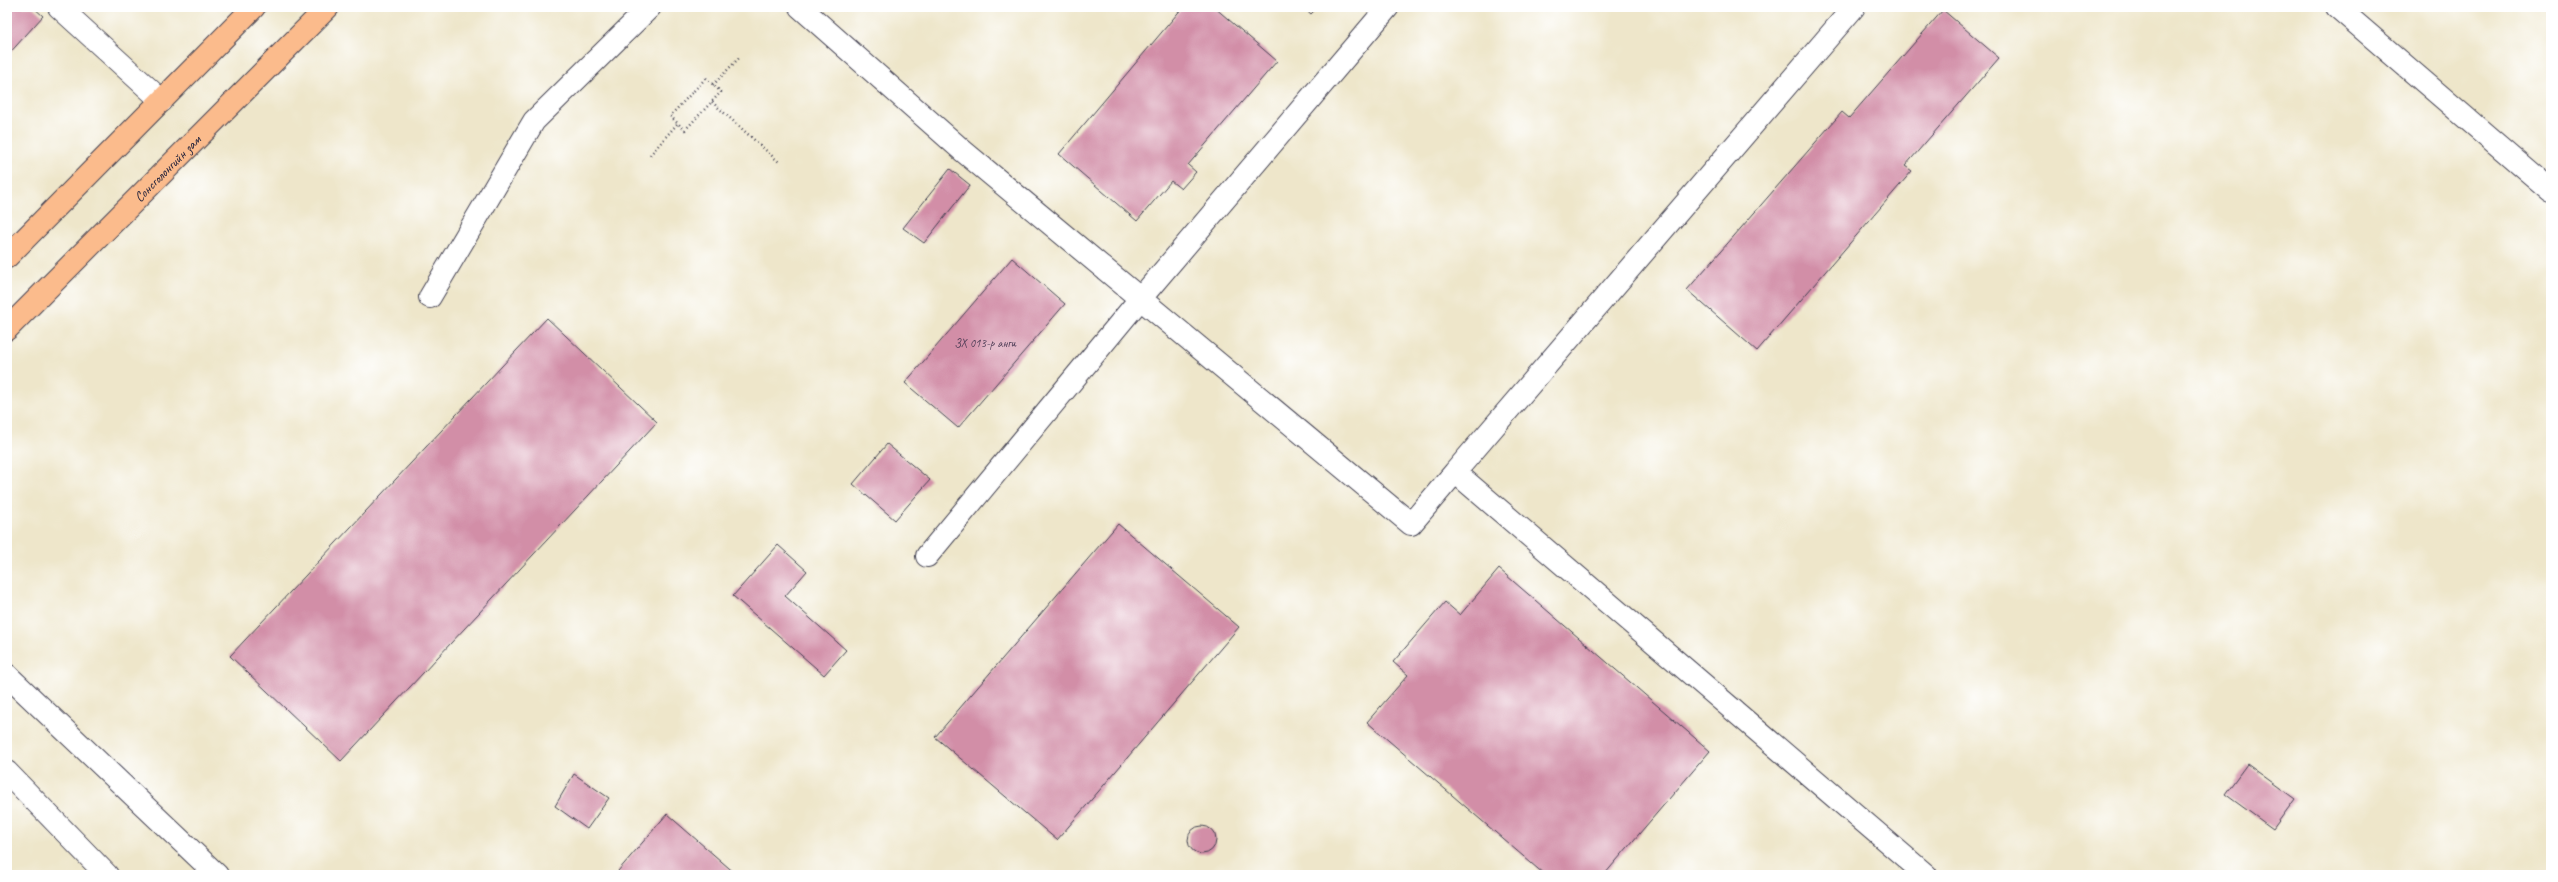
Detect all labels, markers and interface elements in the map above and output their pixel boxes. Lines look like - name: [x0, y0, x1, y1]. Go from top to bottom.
- street label: Сонсголонгийн зам: [130, 130, 205, 205]
- house number: ЗХ 013-р анги: [954, 335, 1016, 351]

